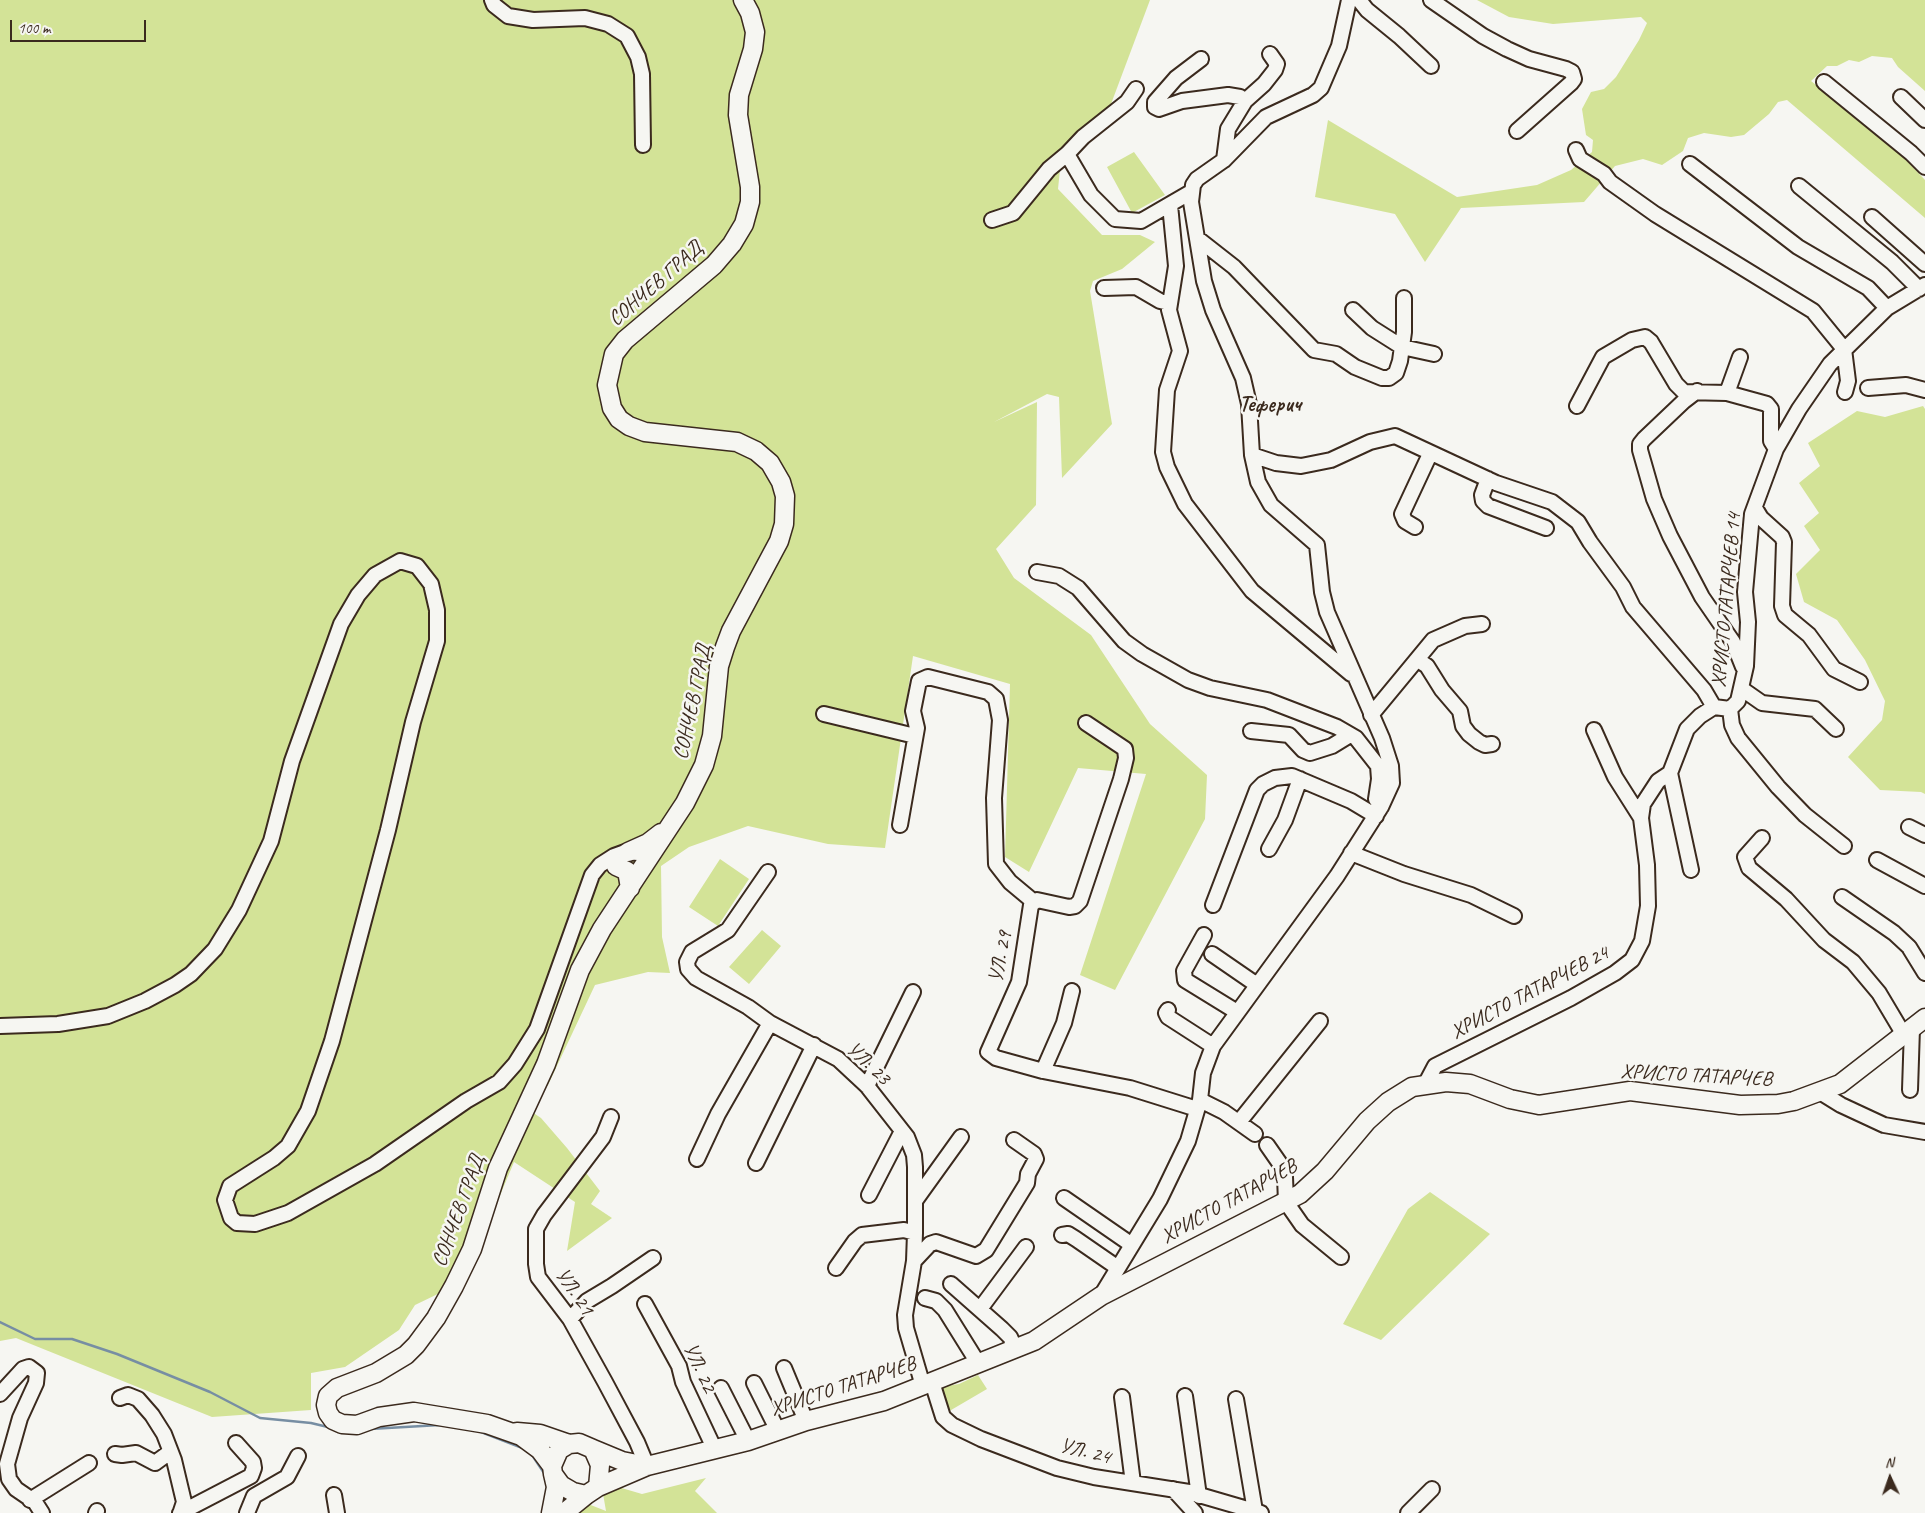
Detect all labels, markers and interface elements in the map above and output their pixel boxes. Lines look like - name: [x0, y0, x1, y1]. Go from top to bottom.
- scale bar: [12, 10, 149, 42]
- text: 100 m: [18, 19, 50, 38]
- street label: СОНЧЕВ ГРАД: [604, 236, 708, 332]
- district label: Теферич: [1239, 392, 1301, 418]
- street label: ХРИСТО ТАТАРЧЕВ 14: [1707, 512, 1747, 688]
- street label: СОНЧЕВ ГРАД: [669, 642, 717, 762]
- street label: УЛ. 29: [984, 929, 1018, 985]
- street label: ХРИСТО ТАТАРЧЕВ 24: [1447, 941, 1613, 1045]
- street label: УЛ. 23: [841, 1037, 895, 1091]
- street label: ХРИСТО ТАТАРЧЕВ: [1620, 1059, 1772, 1093]
- street label: СОНЧЕВ ГРАД: [427, 1152, 491, 1270]
- street label: ХРИСТО ТАТАРЧЕВ: [1157, 1154, 1301, 1250]
- street label: УЛ. 21: [549, 1264, 599, 1320]
- street label: УЛ. 22: [677, 1339, 721, 1397]
- street label: ХРИСТО ТАТАРЧЕВ: [767, 1352, 919, 1422]
- street label: УЛ. 24: [1057, 1434, 1113, 1470]
- north arrow: [1865, 1453, 1915, 1503]
- text: N: [1884, 1454, 1894, 1471]

